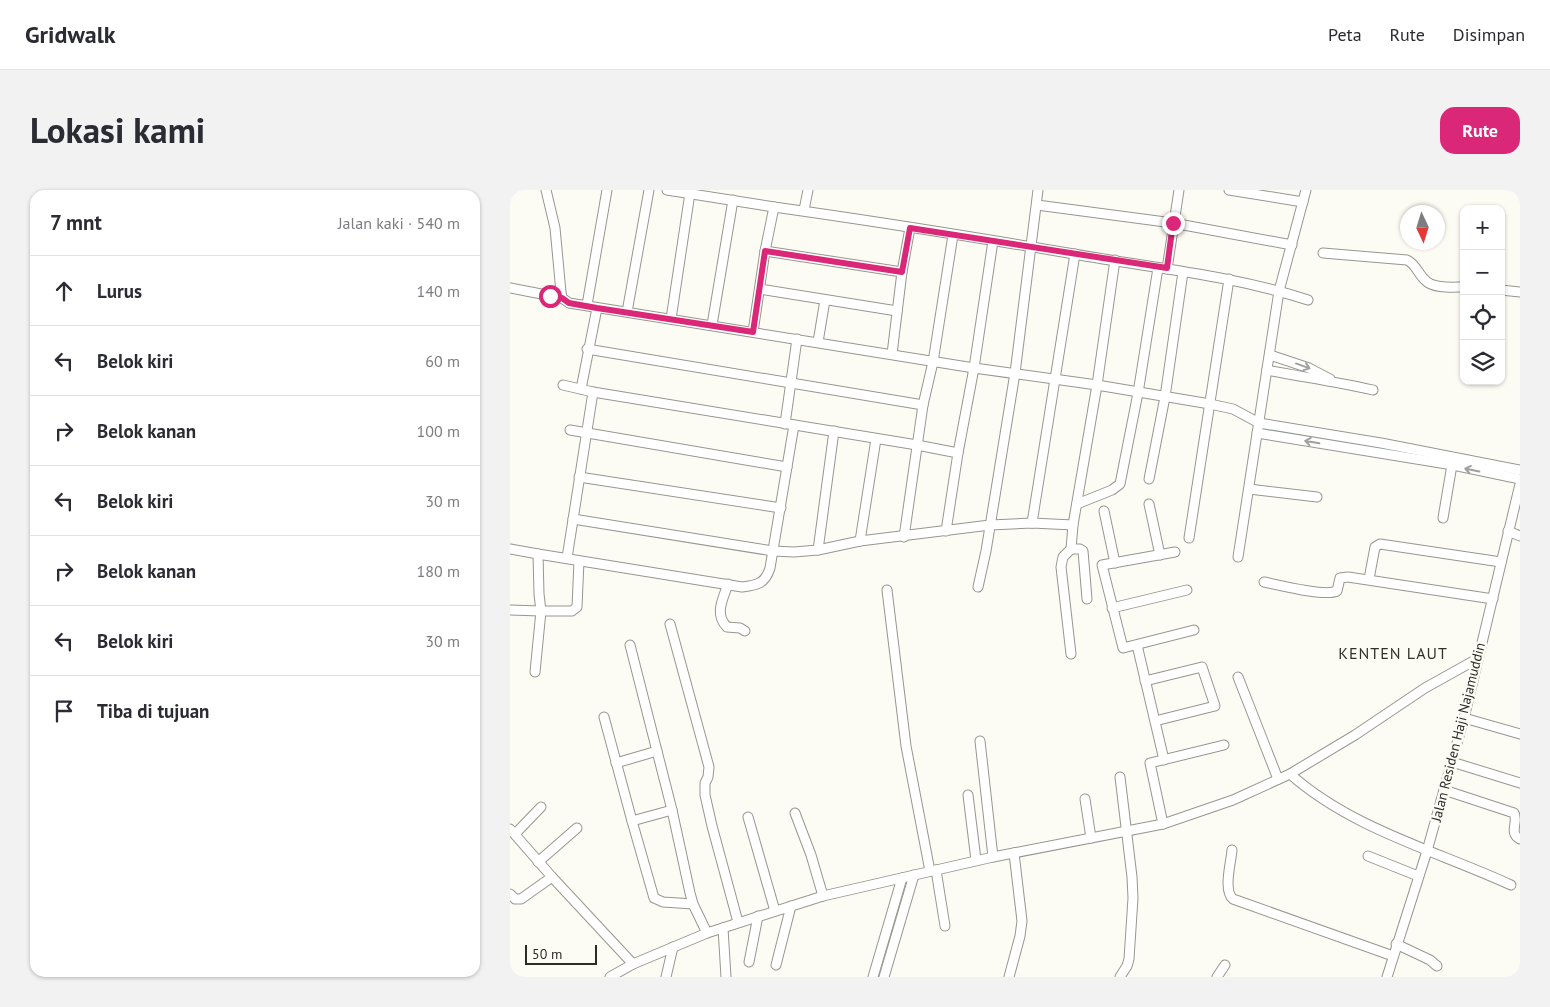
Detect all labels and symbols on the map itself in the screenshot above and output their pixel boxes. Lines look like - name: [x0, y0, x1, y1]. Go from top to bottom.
- north arrow: [1400, 205, 1445, 250]
- route end: [1162, 212, 1185, 235]
- route start: [539, 285, 562, 308]
- one-way arrow: [1295, 362, 1310, 371]
- one-way arrow: [1304, 437, 1320, 447]
- one-way arrow: [1465, 464, 1481, 474]
- street label: Jalan Residen Haji Najamuddin: [1427, 641, 1489, 824]
- district label: KENTEN LAUT: [1338, 643, 1448, 663]
- scale bar: [525, 942, 598, 965]

